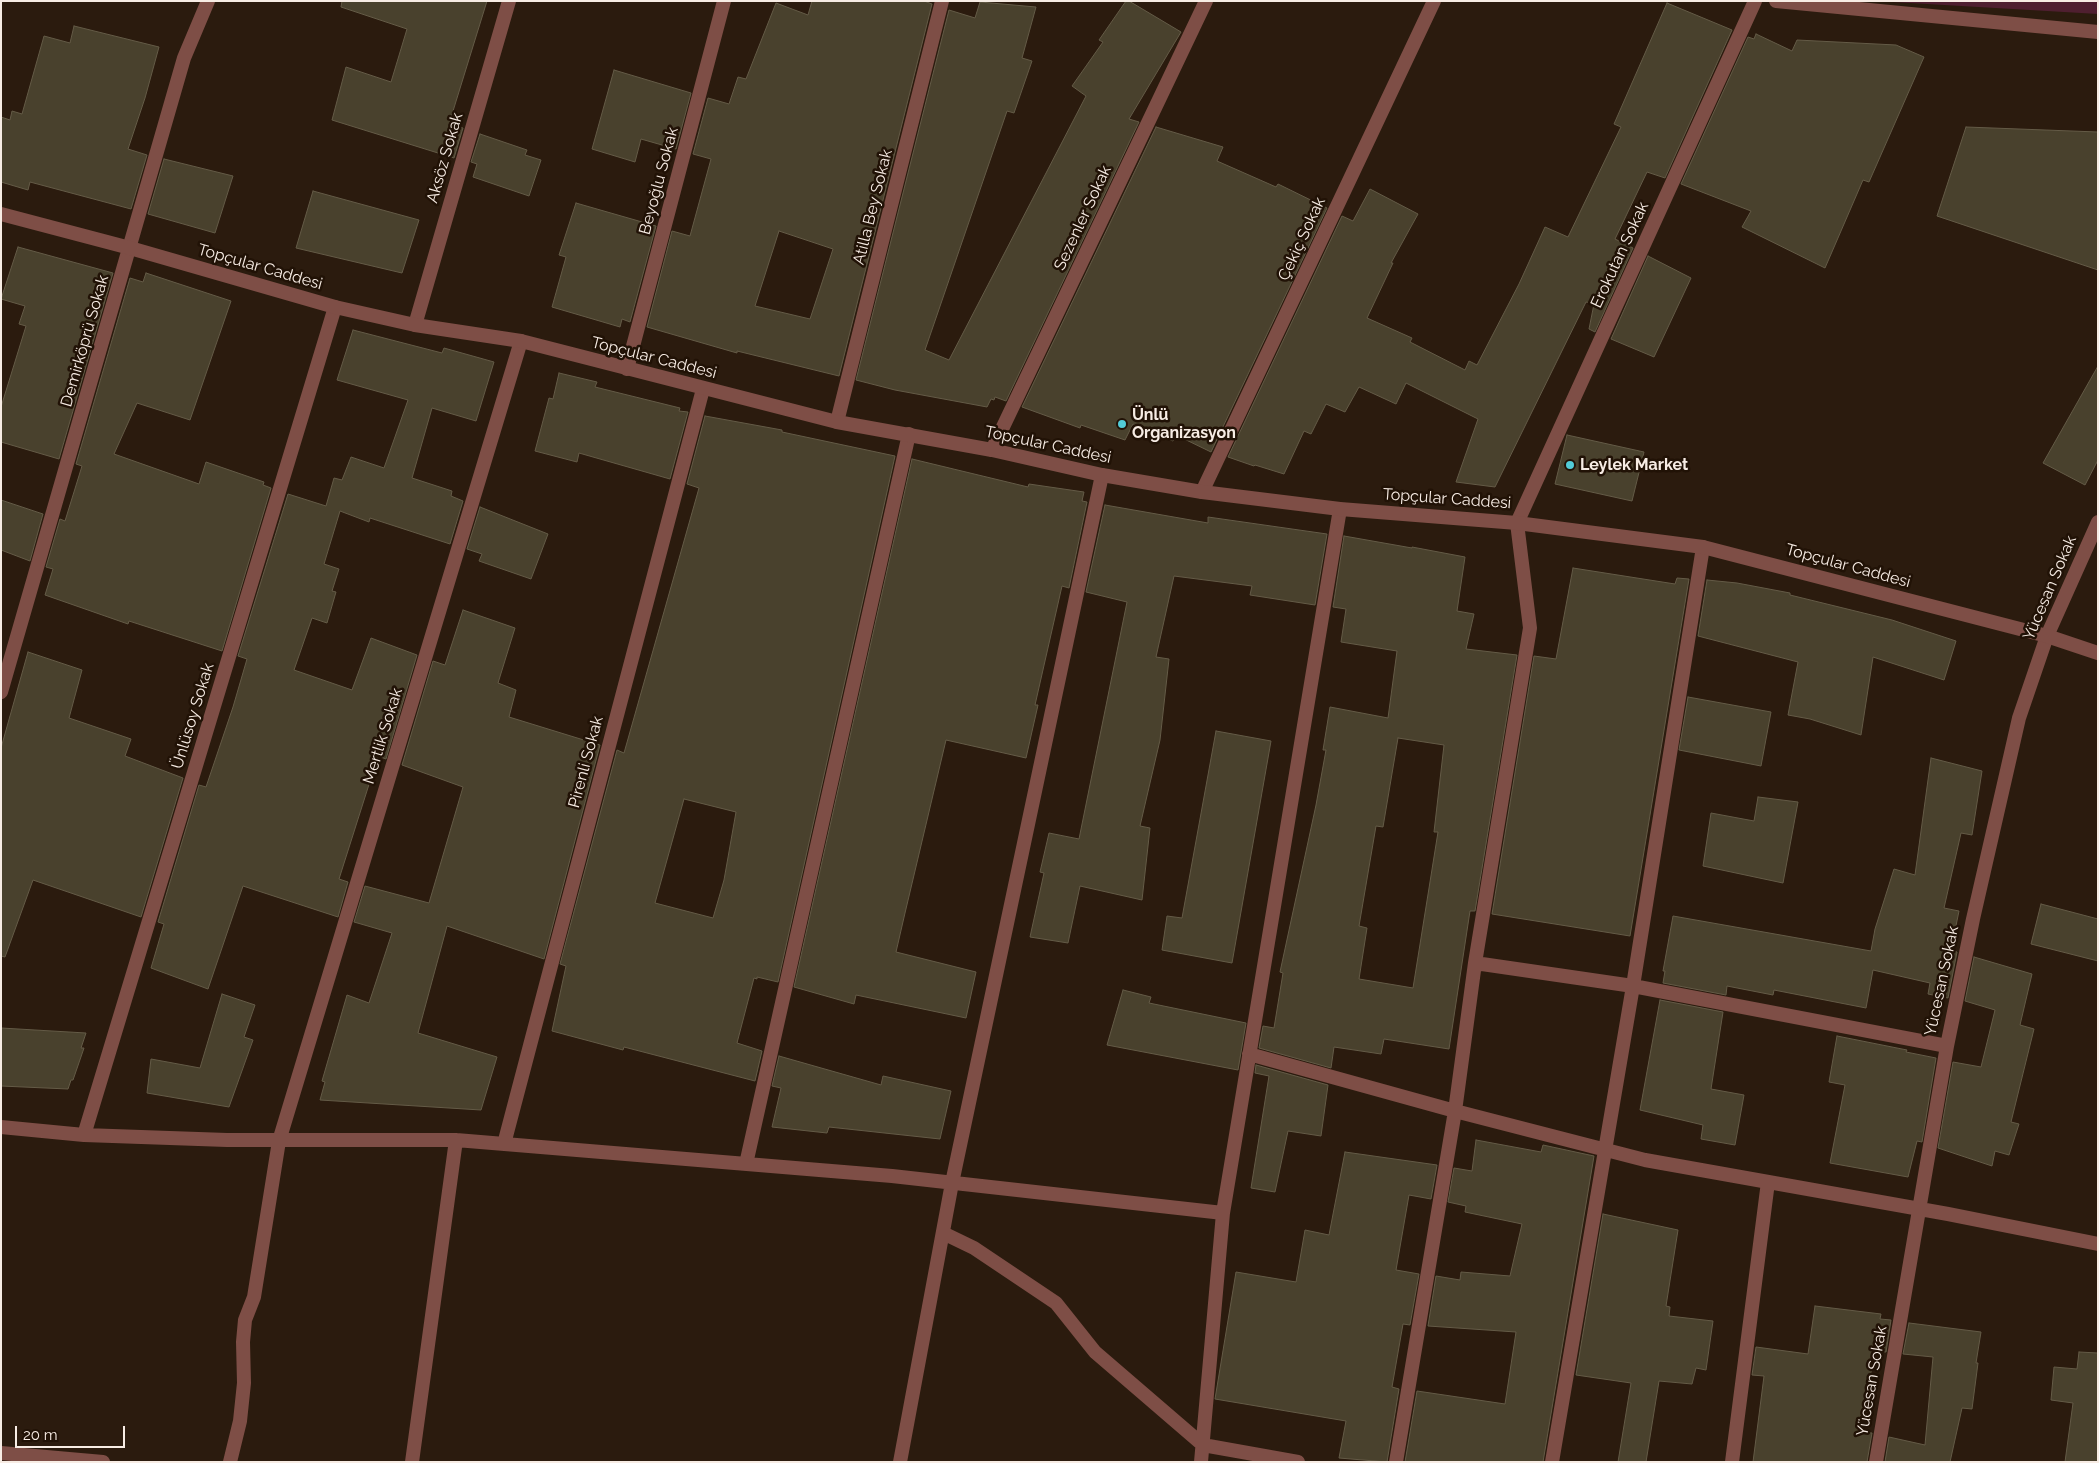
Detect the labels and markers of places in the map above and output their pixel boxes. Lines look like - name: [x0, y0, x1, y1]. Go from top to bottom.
- place label: Ünlü Organizasyon: [1132, 405, 1236, 443]
- marker: Ünlü Organizasyon: [1116, 418, 1128, 430]
- place label: Leylek Market: [1580, 455, 1688, 475]
- marker: Leylek Market: [1564, 459, 1576, 471]

